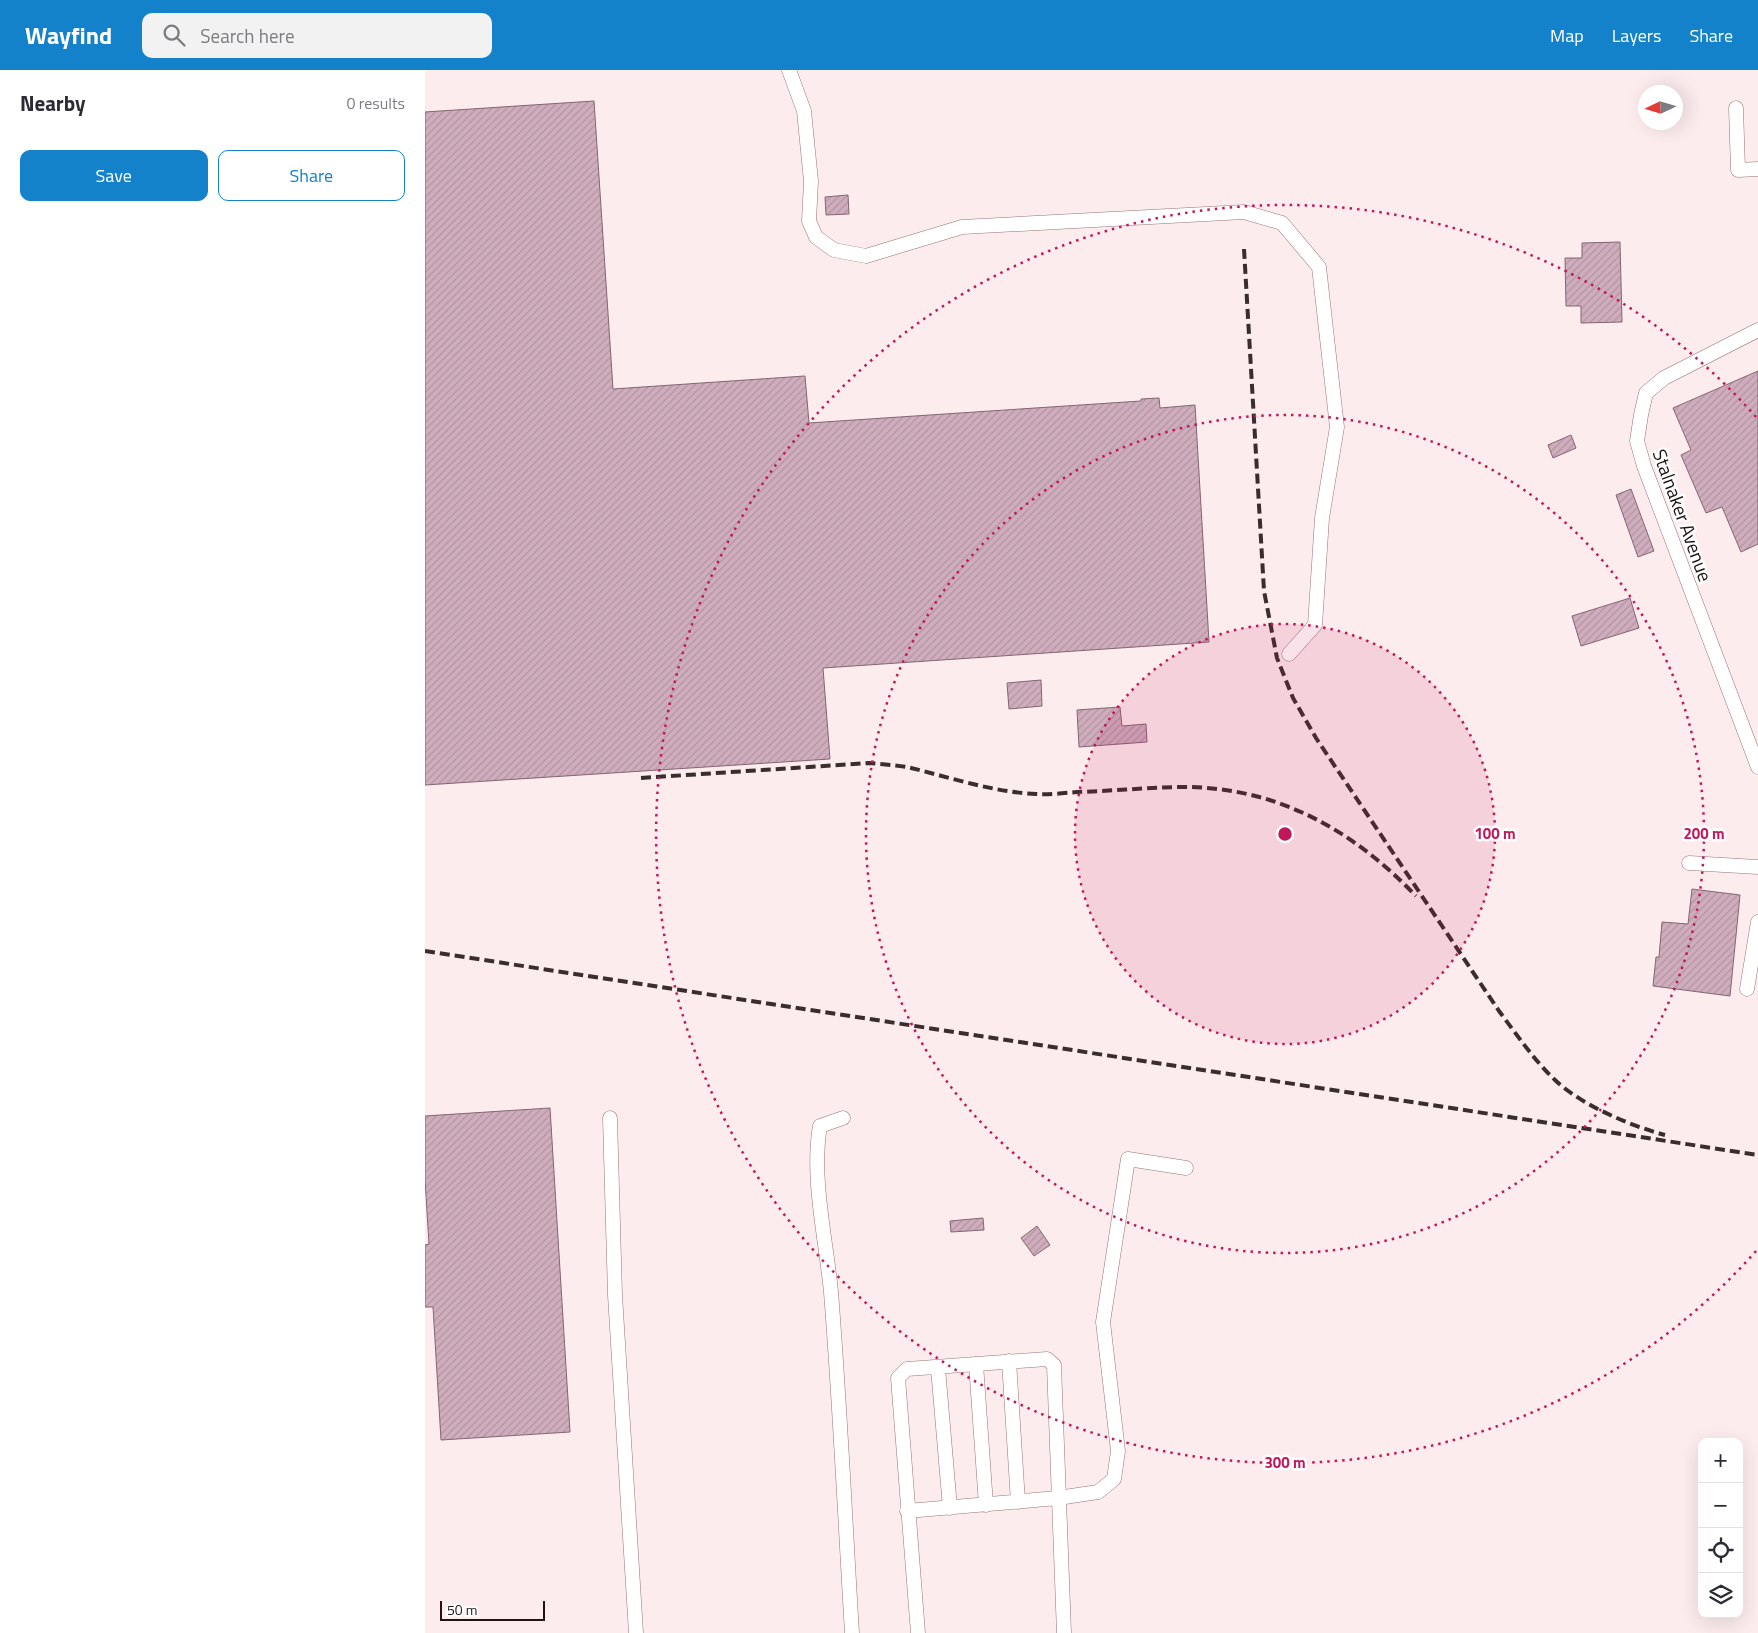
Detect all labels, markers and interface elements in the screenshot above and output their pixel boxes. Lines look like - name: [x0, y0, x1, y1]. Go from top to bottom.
- search box: [142, 13, 492, 58]
- text: Wayfind: [25, 17, 112, 53]
- icon: search: [160, 21, 188, 49]
- text: Search here: [200, 21, 295, 50]
- text: Map: [1550, 22, 1584, 49]
- text: Layers: [1612, 22, 1661, 49]
- text: Share: [1689, 22, 1733, 49]
- north arrow: [1638, 85, 1683, 130]
- text: Nearby: [20, 87, 85, 119]
- text: 0 results: [346, 91, 405, 115]
- button: Save: [20, 150, 208, 201]
- button: Share: [218, 150, 405, 201]
- street label: Stalnaker Avenue: [1646, 445, 1720, 585]
- text: 100 m: [1474, 822, 1516, 845]
- text: 200 m: [1683, 822, 1725, 845]
- centre of rings: [1276, 825, 1294, 843]
- map controls: [1698, 1438, 1743, 1618]
- button: +: [1698, 1438, 1743, 1483]
- text: 300 m: [1264, 1451, 1306, 1474]
- button: −: [1698, 1483, 1743, 1528]
- button: locate: [1698, 1528, 1743, 1573]
- button: layers: [1698, 1573, 1743, 1618]
- scale bar: [440, 1598, 545, 1621]
- text: 50 m: [447, 1599, 477, 1620]

